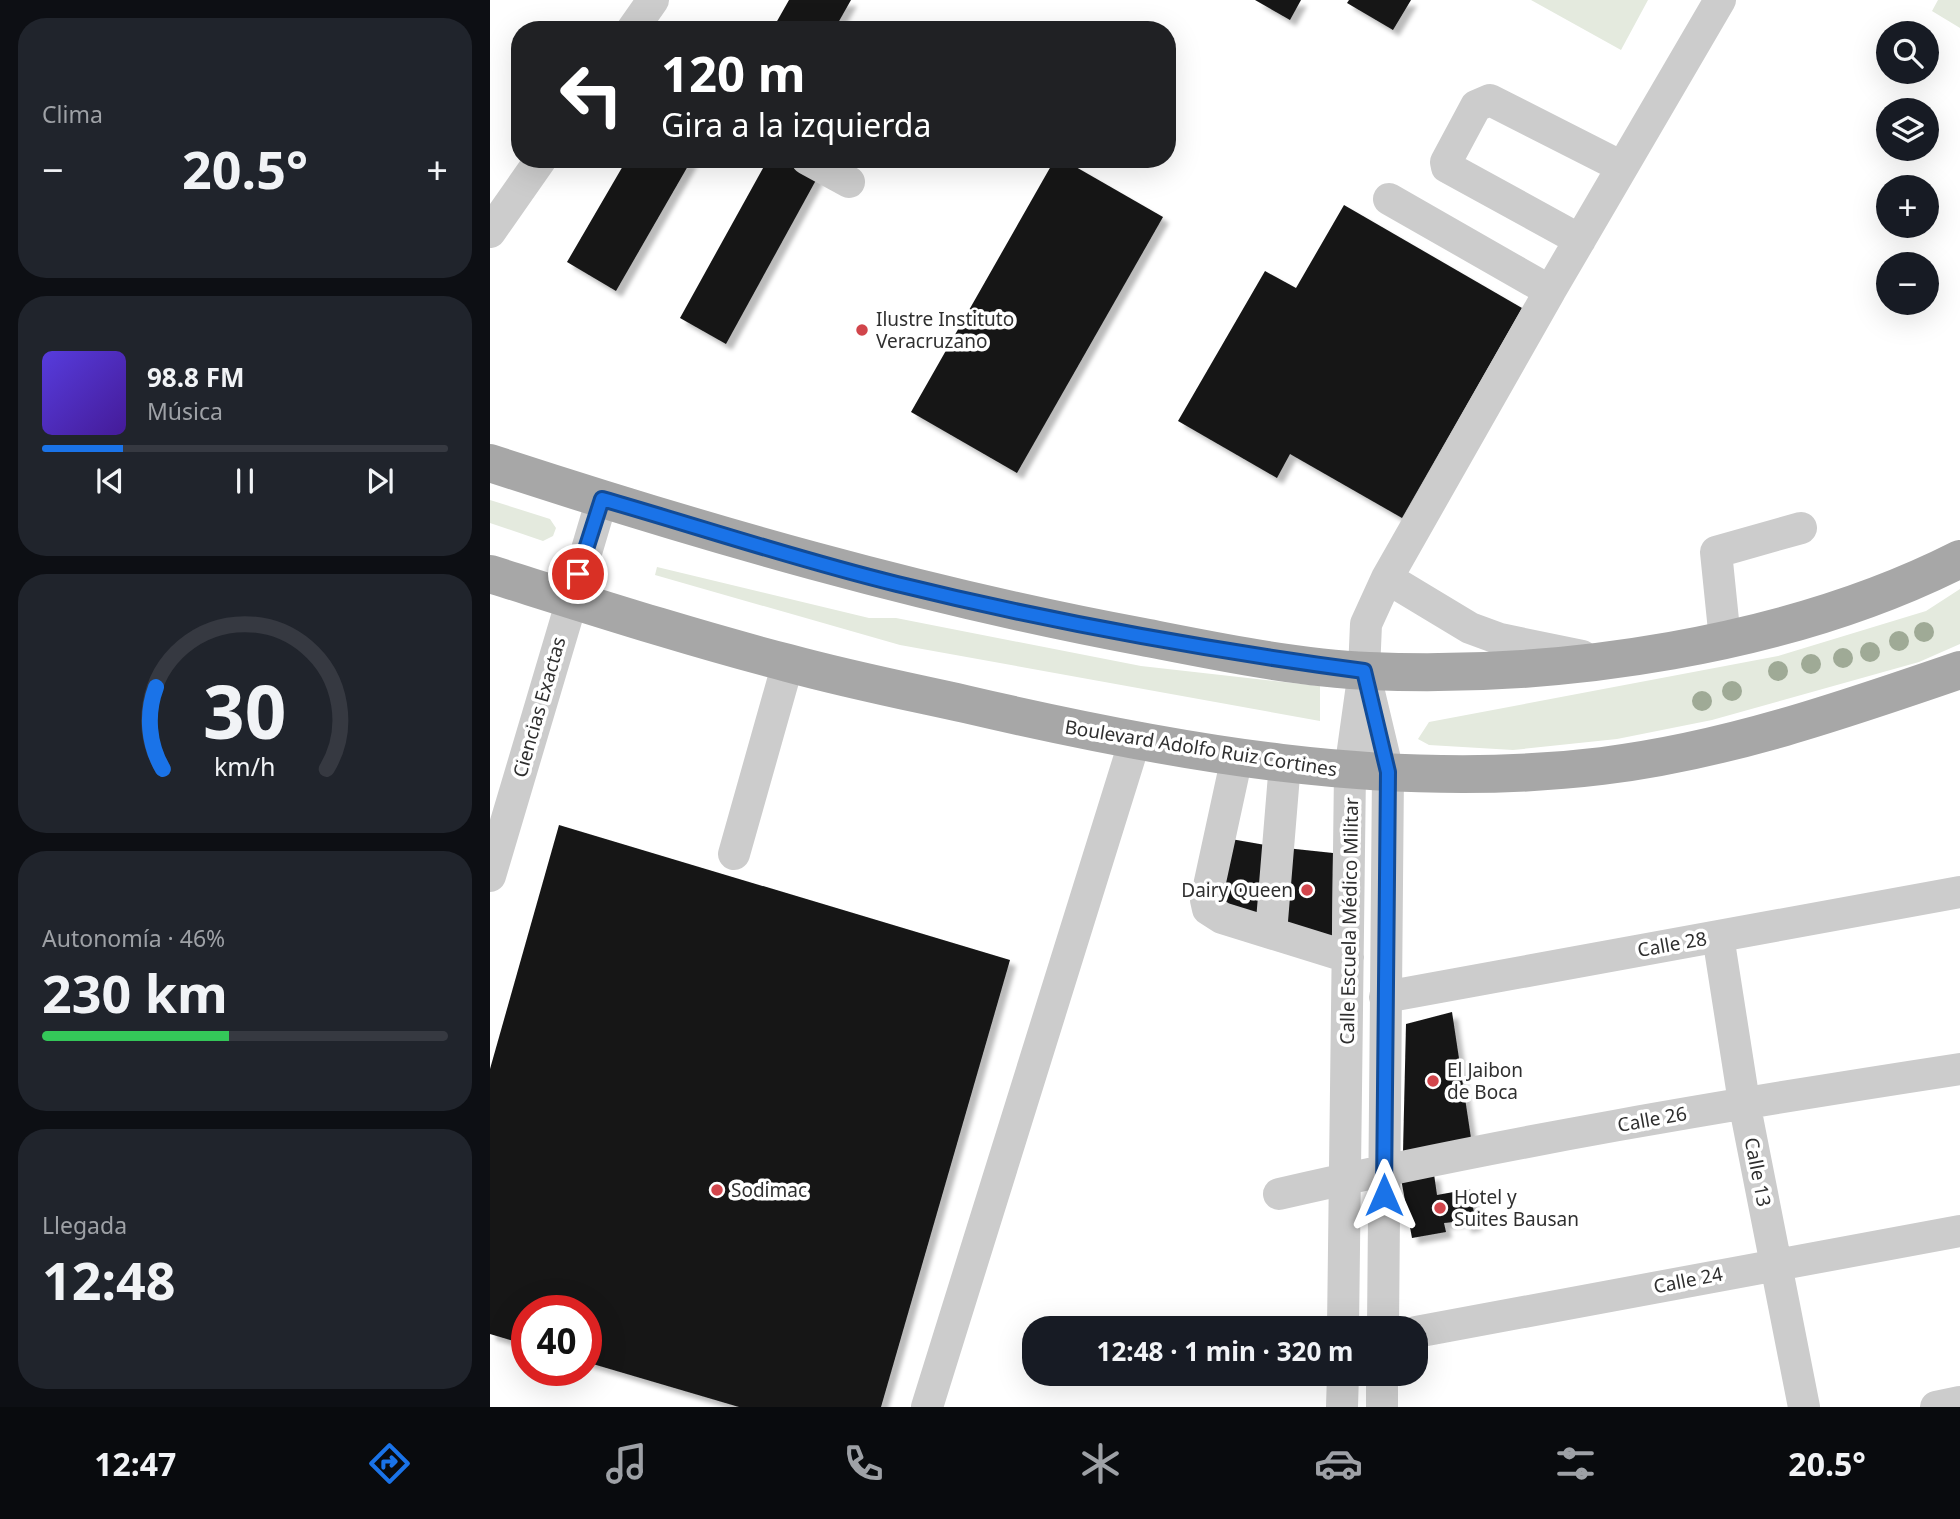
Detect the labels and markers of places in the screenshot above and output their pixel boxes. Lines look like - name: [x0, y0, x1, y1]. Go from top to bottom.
- place label: Ilustre Instituto Veracruzano: [876, 306, 1014, 354]
- marker: Ilustre Instituto Veracruzano: [854, 322, 870, 338]
- pin: [548, 544, 608, 604]
- place label: Dairy Queen: [1181, 877, 1293, 903]
- marker: Dairy Queen: [1299, 882, 1315, 898]
- place label: El Jaibon de Boca: [1447, 1057, 1523, 1105]
- marker: El Jaibon de Boca: [1425, 1073, 1441, 1089]
- place label: Sodimac: [731, 1177, 807, 1203]
- marker: Sodimac: [709, 1182, 725, 1198]
- place label: Hotel y Suites Bausan: [1454, 1184, 1579, 1232]
- marker: Hotel y Suites Bausan: [1432, 1200, 1448, 1216]

